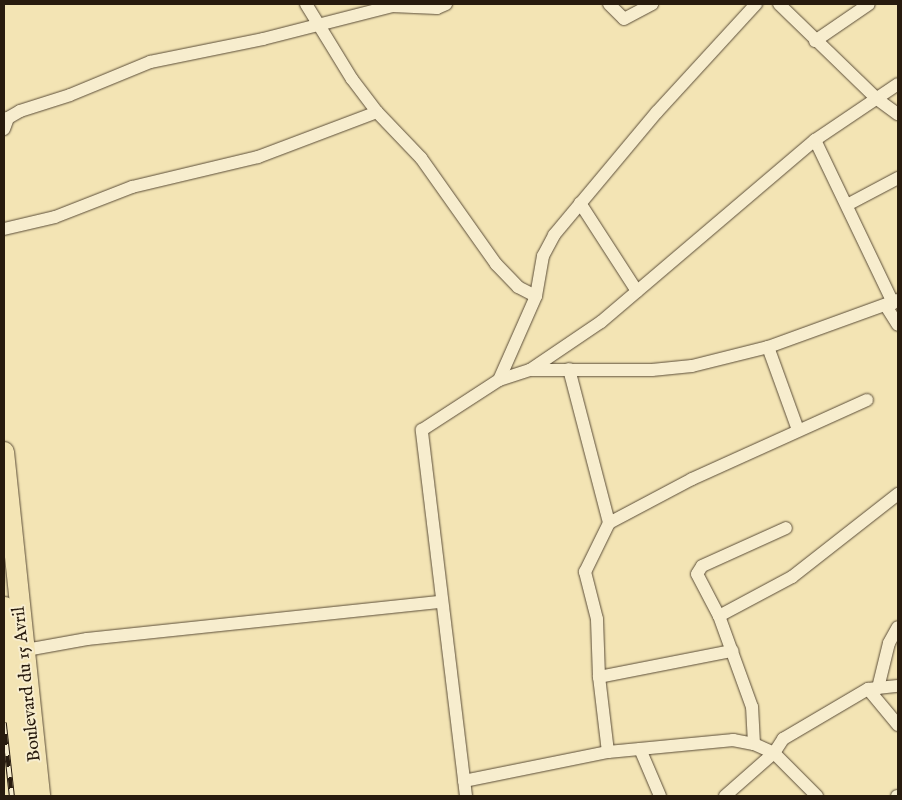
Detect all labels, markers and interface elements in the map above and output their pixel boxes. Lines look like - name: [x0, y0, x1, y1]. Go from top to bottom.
- street label: Boulevard du 15 Avril: [9, 605, 47, 763]

